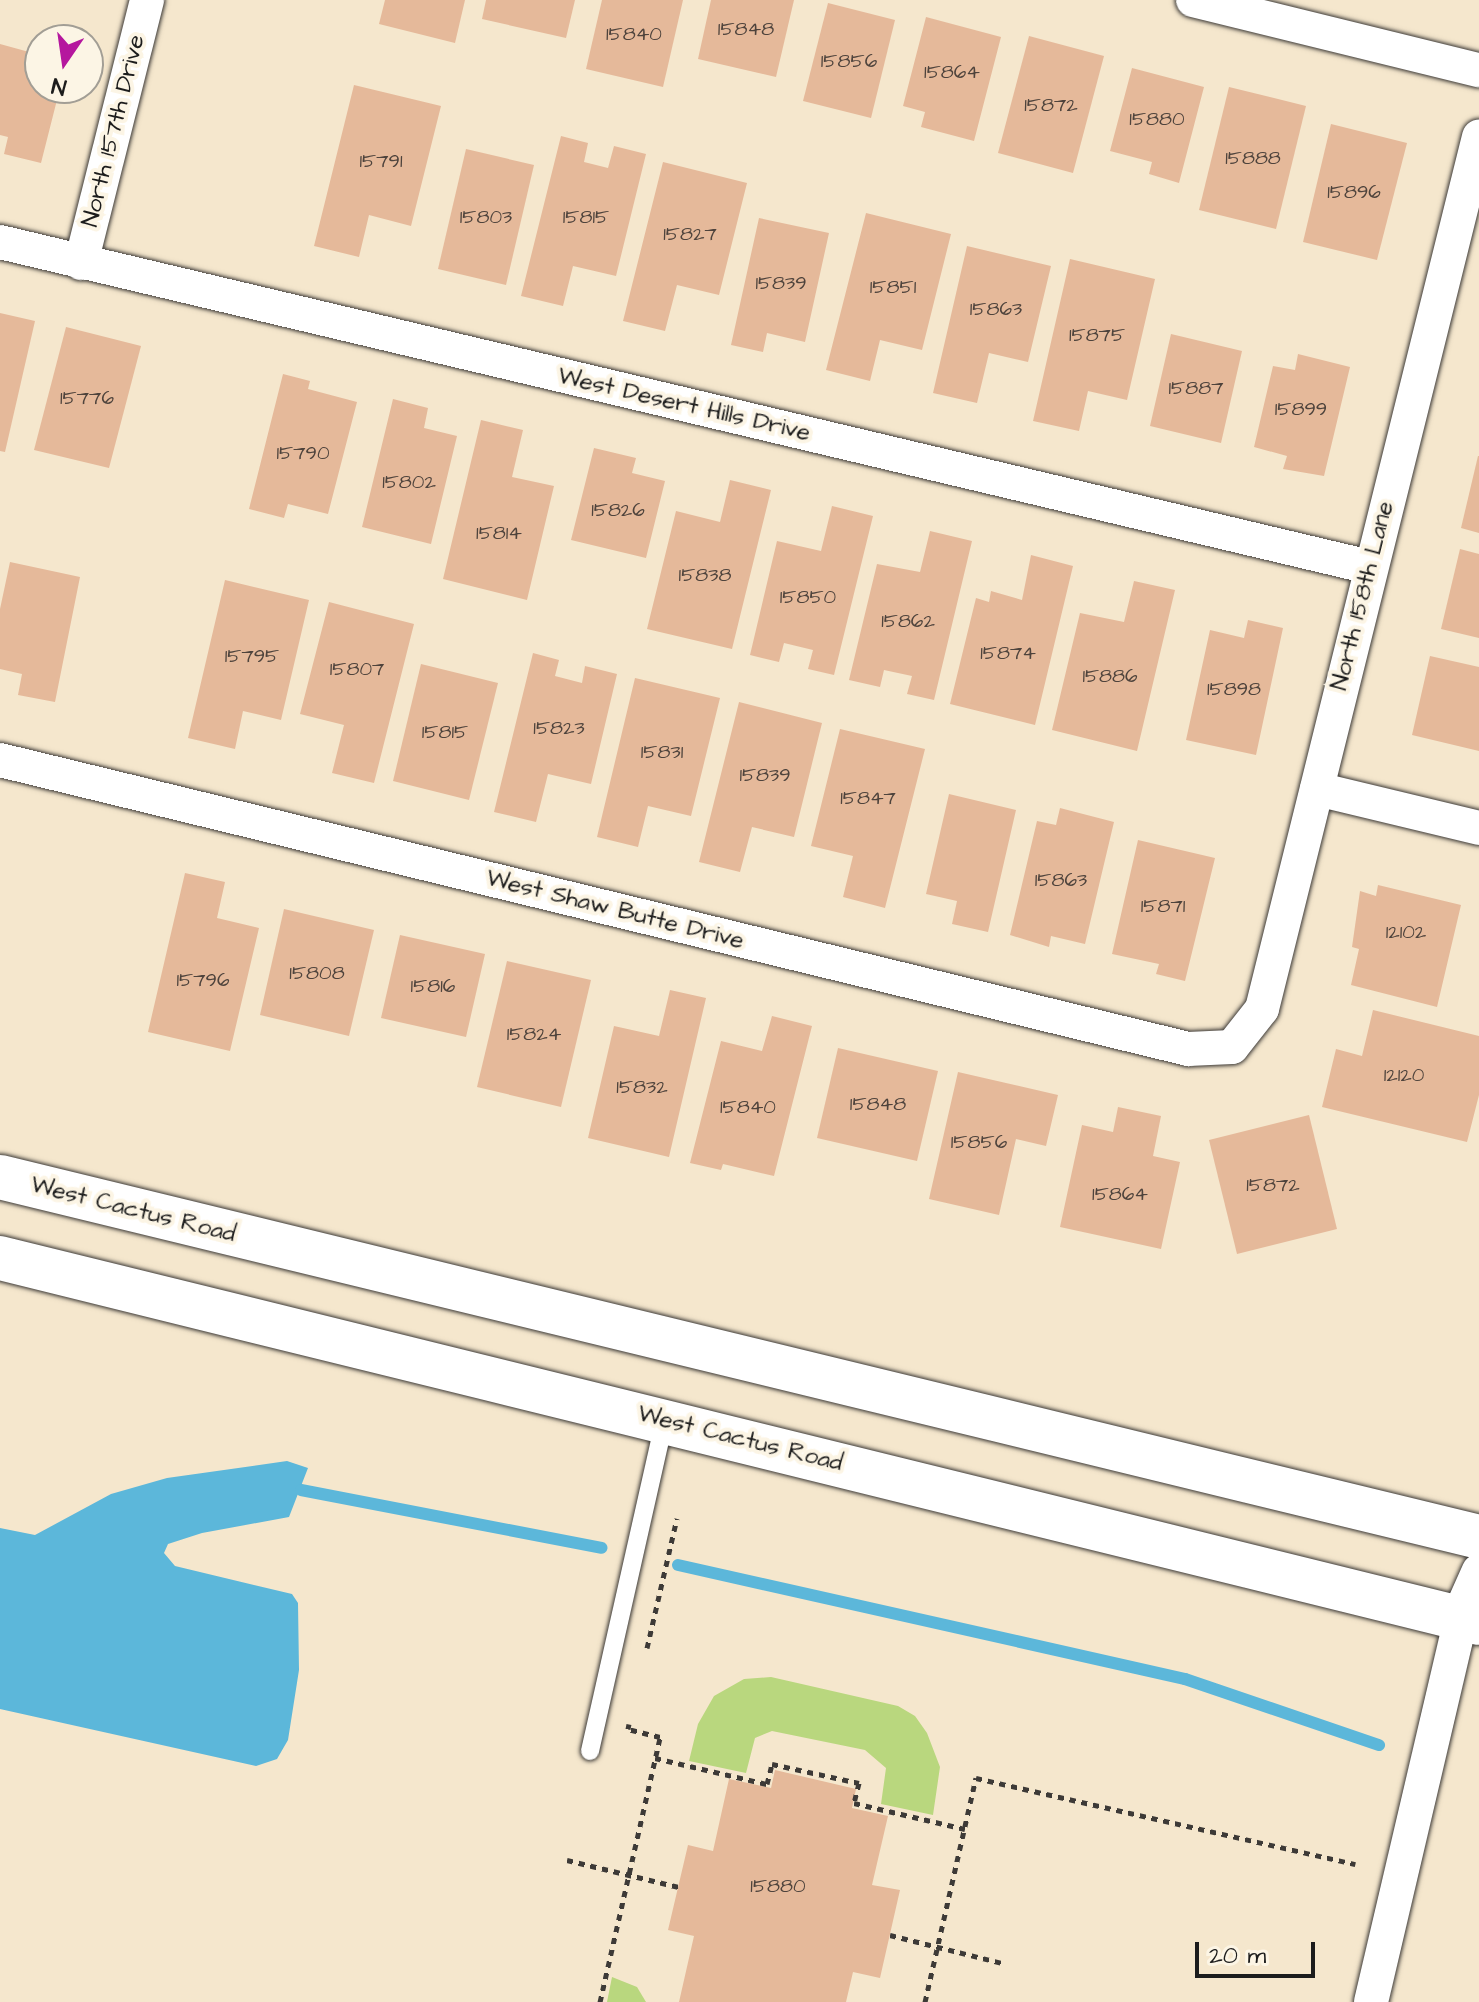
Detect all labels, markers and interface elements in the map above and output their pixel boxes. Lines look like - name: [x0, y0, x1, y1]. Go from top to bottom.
- house number: 15848: [718, 17, 774, 41]
- house number: 15840: [606, 22, 662, 46]
- north arrow: [24, 24, 104, 104]
- street label: North 157th Drive: [76, 32, 152, 230]
- house number: 15856: [821, 49, 877, 73]
- house number: 15864: [924, 60, 980, 84]
- text: N: [49, 69, 69, 103]
- house number: 15872: [1024, 93, 1078, 117]
- house number: 15880: [1129, 107, 1185, 131]
- house number: 15888: [1225, 146, 1281, 170]
- house number: 15791: [360, 149, 402, 173]
- house number: 15896: [1327, 180, 1381, 204]
- house number: 15803: [460, 205, 512, 229]
- house number: 15815: [563, 205, 609, 229]
- house number: 15827: [663, 222, 717, 246]
- house number: 15839: [755, 271, 807, 295]
- house number: 15851: [870, 275, 916, 299]
- house number: 15863: [970, 297, 1022, 321]
- house number: 15875: [1069, 323, 1125, 347]
- street label: West Desert Hills Drive: [555, 362, 813, 448]
- house number: 15887: [1169, 376, 1223, 400]
- house number: 15776: [60, 386, 114, 410]
- house number: 15899: [1275, 397, 1327, 421]
- house number: 15790: [276, 441, 330, 465]
- house number: 15802: [382, 470, 436, 494]
- house number: 15826: [591, 498, 645, 522]
- street label: North 158th Lane: [1326, 499, 1400, 693]
- house number: 15814: [476, 521, 522, 545]
- house number: 15838: [679, 563, 731, 587]
- house number: 15850: [780, 585, 836, 609]
- house number: 15862: [881, 609, 935, 633]
- house number: 15874: [980, 641, 1036, 665]
- house number: 15795: [225, 644, 279, 668]
- house number: 15807: [330, 657, 384, 681]
- house number: 15886: [1082, 664, 1138, 688]
- house number: 15898: [1207, 677, 1261, 701]
- house number: 15823: [533, 716, 585, 740]
- house number: 15815: [422, 720, 468, 744]
- house number: 15831: [641, 740, 683, 764]
- house number: 15839: [739, 763, 791, 787]
- house number: 15847: [840, 786, 896, 810]
- street label: West Shaw Butte Drive: [483, 864, 747, 956]
- house number: 15863: [1035, 868, 1087, 892]
- house number: 15871: [1141, 894, 1185, 918]
- house number: 12102: [1386, 920, 1426, 944]
- house number: 15808: [289, 961, 345, 985]
- house number: 15796: [177, 968, 229, 992]
- house number: 15816: [411, 974, 455, 998]
- house number: 15824: [507, 1022, 561, 1046]
- house number: 12120: [1384, 1063, 1424, 1087]
- house number: 15832: [616, 1075, 668, 1099]
- house number: 15848: [850, 1092, 906, 1116]
- house number: 15840: [720, 1095, 776, 1119]
- house number: 15856: [951, 1130, 1007, 1154]
- street label: West Cactus Road: [28, 1171, 238, 1249]
- house number: 15872: [1246, 1173, 1300, 1197]
- house number: 15864: [1092, 1182, 1148, 1206]
- street label: West Cactus Road: [635, 1400, 845, 1478]
- house number: 15880: [750, 1874, 806, 1898]
- scale bar: [1199, 1926, 1319, 1976]
- text: 20 m: [1209, 1939, 1266, 1973]

